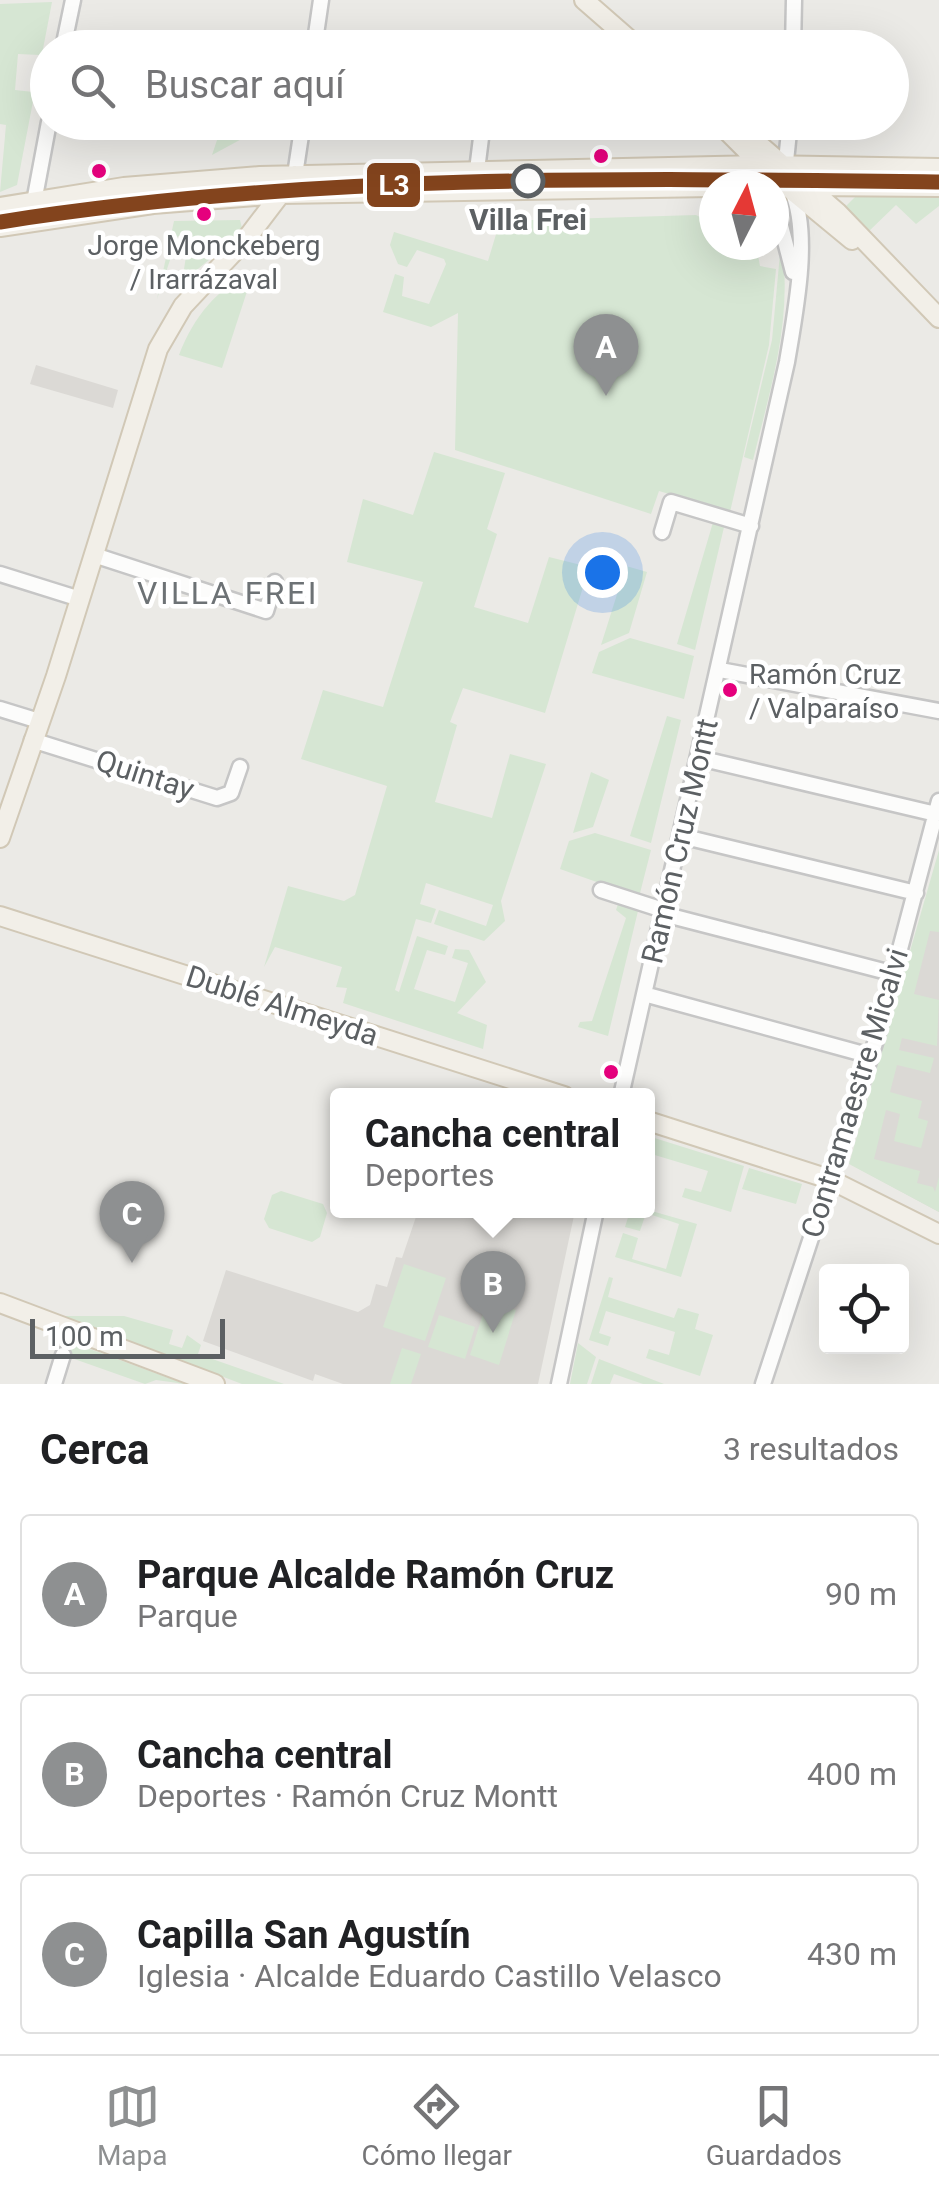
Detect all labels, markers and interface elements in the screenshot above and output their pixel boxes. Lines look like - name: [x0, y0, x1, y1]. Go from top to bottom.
- search box: [30, 30, 909, 140]
- icon: search: [65, 58, 120, 113]
- text: Buscar aquí: [145, 63, 345, 107]
- unlabelled marker: [591, 146, 611, 166]
- unlabelled marker: [89, 161, 109, 181]
- line badge: L3: [365, 161, 422, 209]
- marker: Villa Frei: [512, 165, 544, 197]
- text: L3: [378, 169, 410, 202]
- north arrow: [699, 170, 789, 260]
- place label: Villa Frei: [469, 202, 587, 237]
- marker: Jorge Monckeberg / Irarrázaval: [194, 204, 214, 224]
- place label: Jorge Monckeberg / Irarrázaval: [88, 229, 320, 296]
- pin: A: [574, 314, 638, 396]
- your location: [577, 547, 628, 598]
- district label: VILLA FREI: [137, 574, 319, 612]
- place label: Ramón Cruz / Valparaíso: [749, 658, 901, 725]
- marker: Ramón Cruz / Valparaíso: [720, 680, 740, 700]
- street label: Ramón Cruz Montt: [634, 715, 725, 967]
- street label: Quintay: [92, 742, 199, 807]
- street label: Contramaestre Micalvi: [794, 944, 915, 1242]
- street label: Dublé Almeyda: [182, 958, 383, 1053]
- unlabelled marker: [601, 1062, 621, 1082]
- popup: [330, 1088, 655, 1218]
- text: Cancha central: [365, 1112, 620, 1156]
- text: Deportes: [365, 1156, 495, 1194]
- pin: C: [100, 1180, 164, 1263]
- pin: B: [460, 1250, 526, 1333]
- map controls: [819, 1264, 909, 1354]
- button: locate: [819, 1264, 909, 1354]
- scale bar: [30, 1314, 225, 1358]
- text: 100 m: [45, 1320, 124, 1353]
- text: Cerca: [40, 1425, 150, 1474]
- text: 3 resultados: [723, 1430, 899, 1468]
- text: Parque Alcalde Ramón Cruz: [137, 1553, 614, 1597]
- text: A: [64, 1575, 85, 1613]
- text: 90 m: [825, 1575, 897, 1613]
- text: Parque: [137, 1597, 238, 1635]
- text: Cancha central: [137, 1733, 393, 1777]
- text: B: [64, 1755, 85, 1793]
- text: 400 m: [807, 1755, 897, 1793]
- text: Deportes · Ramón Cruz Montt: [137, 1777, 558, 1815]
- text: Capilla San Agustín: [137, 1913, 471, 1957]
- text: C: [64, 1935, 85, 1973]
- text: 430 m: [807, 1935, 897, 1973]
- text: Iglesia · Alcalde Eduardo Castillo Velasco: [137, 1957, 722, 1995]
- tab: Mapa: [97, 2079, 168, 2172]
- tab: Cómo llegar: [361, 2079, 512, 2172]
- tab: Guardados: [706, 2079, 842, 2172]

